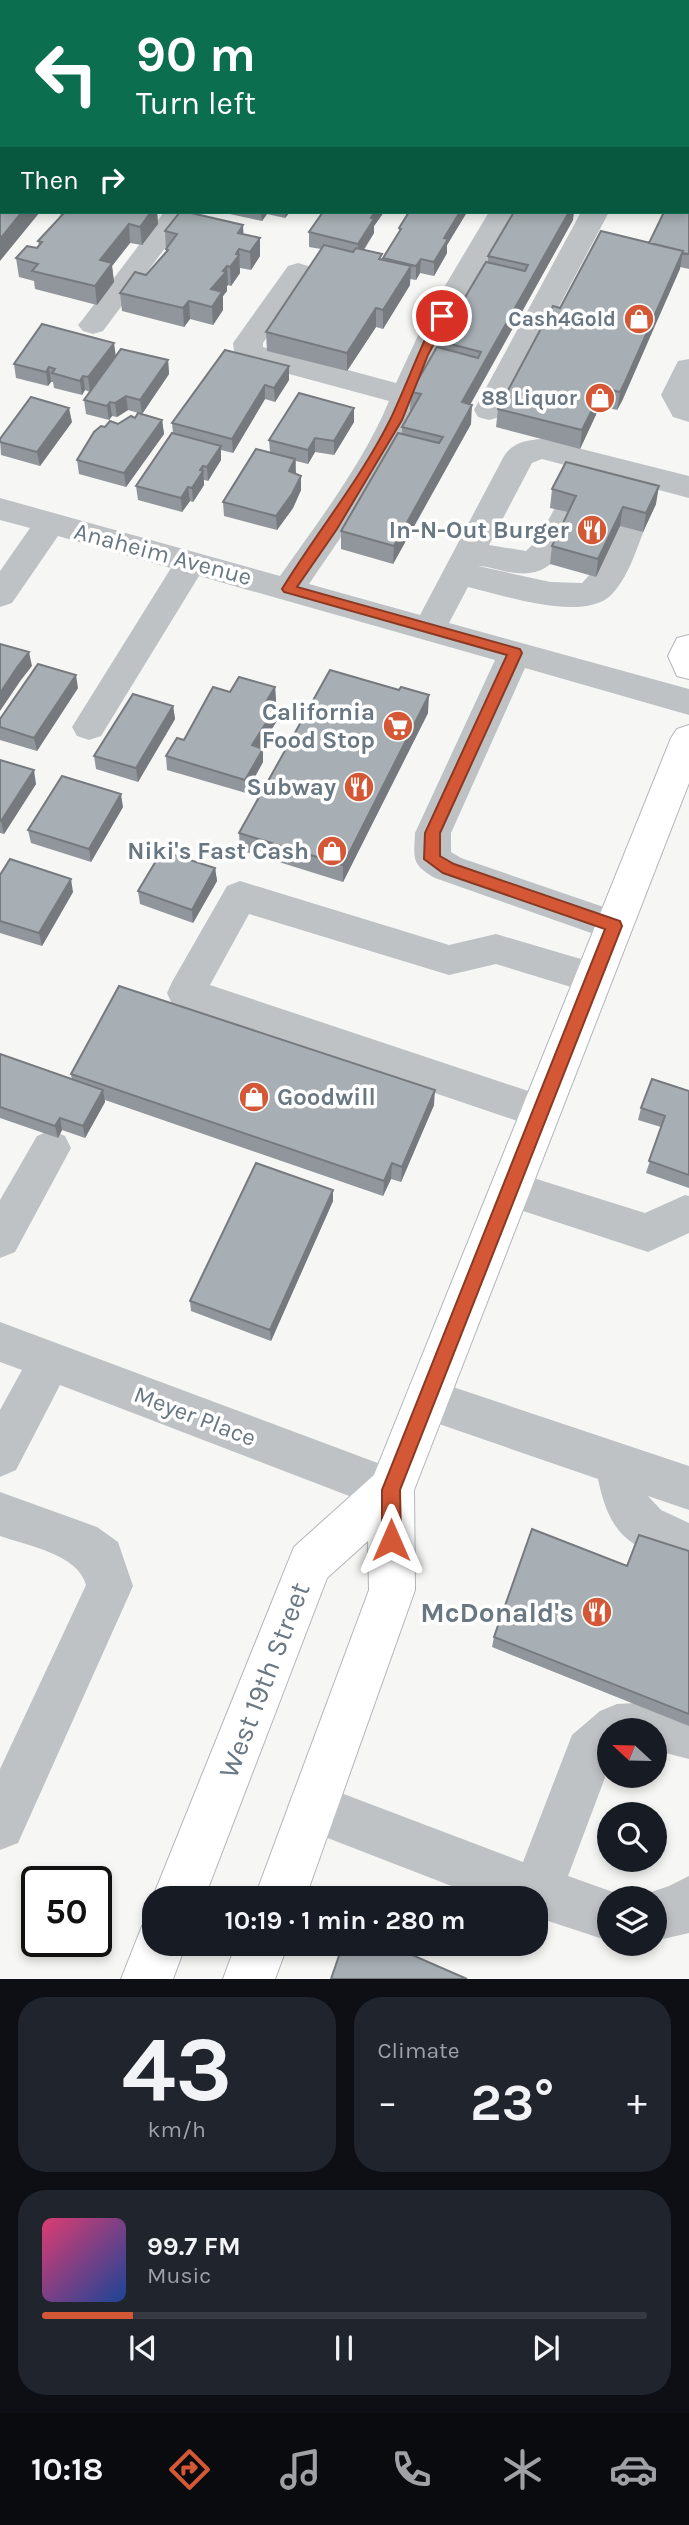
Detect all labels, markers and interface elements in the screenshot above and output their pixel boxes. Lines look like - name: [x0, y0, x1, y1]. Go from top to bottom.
- text: 90 m: [136, 26, 256, 83]
- icon: left: [21, 28, 112, 119]
- text: Turn left: [136, 85, 256, 122]
- icon: right: [93, 161, 131, 199]
- text: Then: [21, 165, 79, 196]
- pin: [412, 286, 472, 346]
- icon: arrive: [423, 297, 461, 335]
- shop icon: Cash4Gold: [622, 302, 656, 336]
- place label: Cash4Gold: [508, 307, 616, 331]
- shop icon: 88 Liquor: [583, 381, 617, 415]
- place label: 88 Liquor: [481, 386, 578, 411]
- restaurant icon: In-N-Out Burger: [575, 513, 609, 547]
- place label: In-N-Out Burger: [389, 516, 570, 544]
- street label: Anaheim Avenue: [71, 517, 255, 591]
- place label: California Food Stop: [262, 698, 375, 754]
- supermarket icon: California Food Stop: [381, 709, 415, 743]
- restaurant icon: Subway: [342, 770, 376, 804]
- place label: Subway: [247, 773, 336, 801]
- shop icon: Niki's Fast Cash: [315, 834, 349, 868]
- place label: Niki's Fast Cash: [127, 837, 309, 865]
- shop icon: Goodwill: [237, 1080, 271, 1114]
- place label: Goodwill: [277, 1083, 376, 1111]
- street label: Meyer Place: [130, 1380, 260, 1452]
- position arrow: [354, 1503, 428, 1577]
- street label: West 19th Street: [212, 1578, 316, 1782]
- restaurant icon: McDonald's: [580, 1595, 614, 1629]
- place label: McDonald's: [420, 1596, 574, 1629]
- north arrow: [597, 1718, 667, 1788]
- map controls: [597, 1718, 667, 1956]
- button: search: [597, 1802, 667, 1872]
- speed limit sign: 50: [21, 1866, 112, 1957]
- button: layers: [597, 1886, 667, 1956]
- text: 10:19 · 1 min · 280 m: [225, 1905, 465, 1936]
- text: 43: [121, 2017, 232, 2123]
- text: Climate: [378, 2037, 460, 2064]
- text: 23°: [470, 2072, 554, 2133]
- text: −: [378, 2080, 397, 2125]
- text: +: [627, 2080, 647, 2125]
- text: km/h: [148, 2116, 206, 2143]
- text: 99.7 FM: [147, 2231, 241, 2262]
- text: Music: [147, 2262, 211, 2289]
- icon: previous: [124, 2329, 162, 2367]
- icon: pause: [325, 2329, 363, 2367]
- icon: next: [527, 2329, 565, 2367]
- icon: directions: [165, 2445, 214, 2494]
- icon: music: [276, 2445, 325, 2494]
- icon: phone: [387, 2445, 436, 2494]
- icon: climate: [498, 2445, 547, 2494]
- icon: car: [609, 2445, 658, 2494]
- text: 10:18: [31, 2451, 103, 2488]

